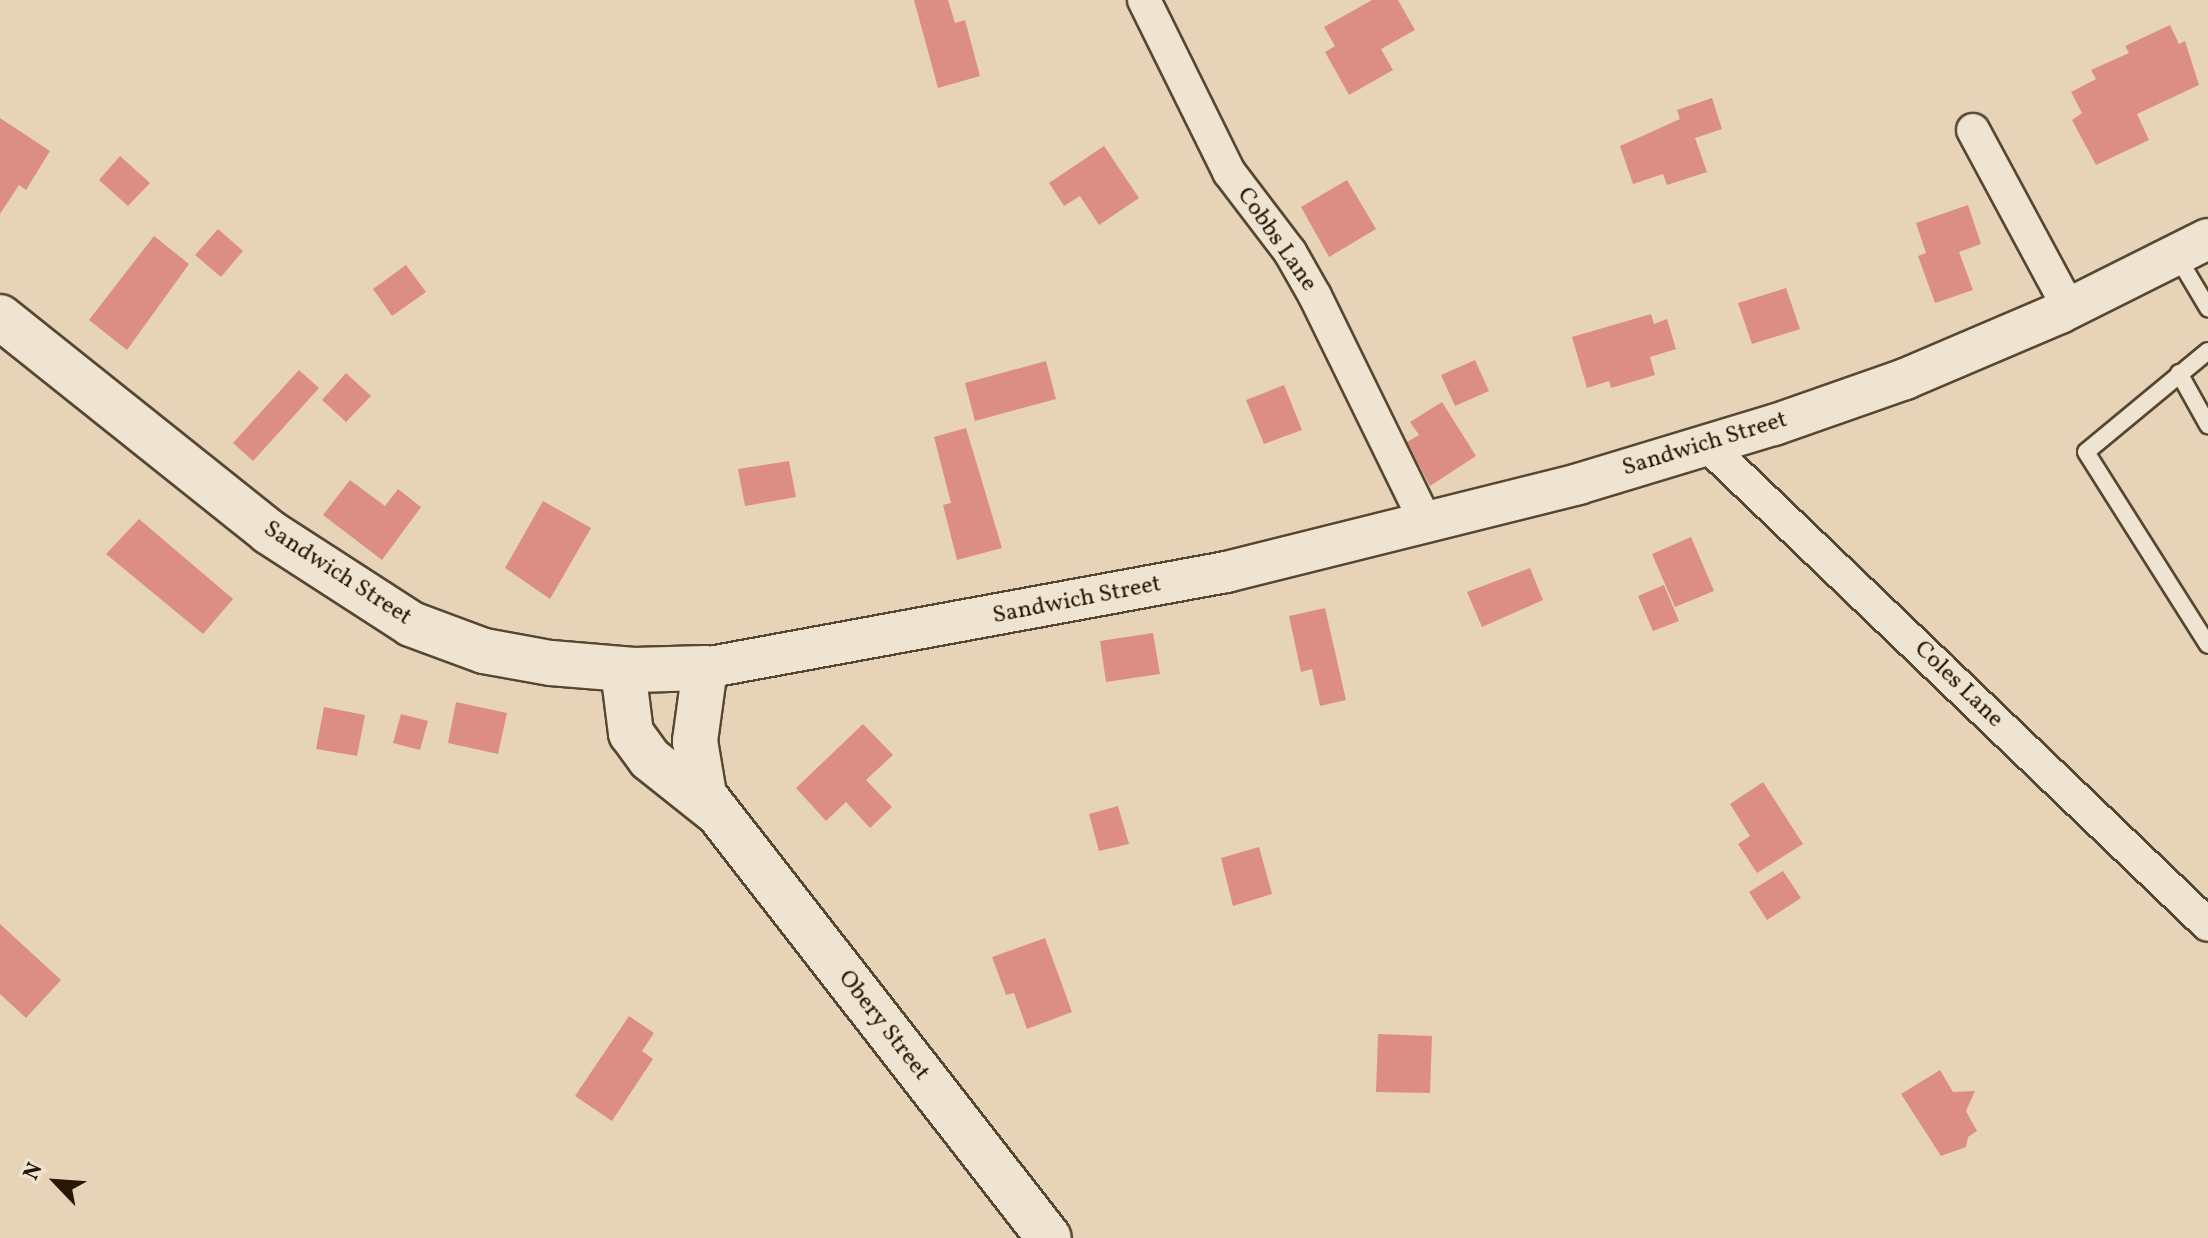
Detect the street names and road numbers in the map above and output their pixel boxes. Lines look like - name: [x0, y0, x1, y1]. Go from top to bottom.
- street label: Cobbs Lane: [1230, 182, 1322, 298]
- street label: Sandwich Street: [1619, 406, 1791, 484]
- street label: Sandwich Street: [257, 515, 417, 633]
- street label: Sandwich Street: [990, 571, 1164, 631]
- street label: Coles Lane: [1907, 635, 2009, 735]
- street label: Obery Street: [831, 965, 935, 1087]

